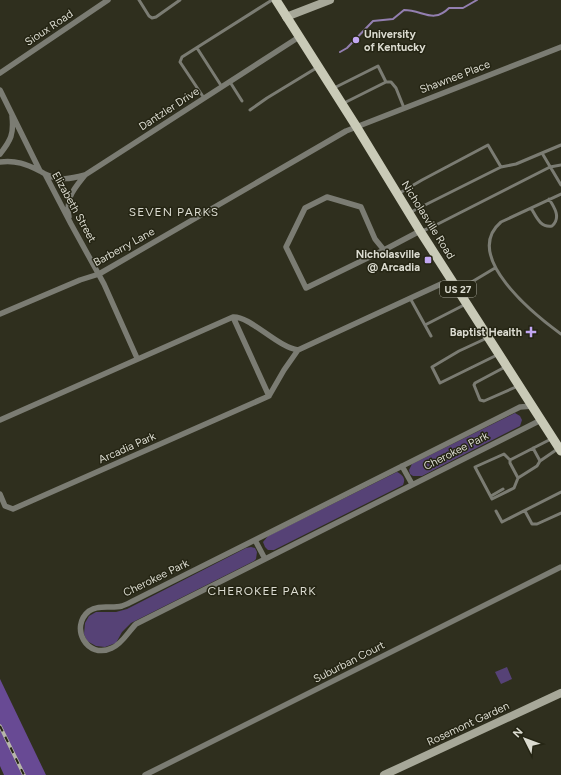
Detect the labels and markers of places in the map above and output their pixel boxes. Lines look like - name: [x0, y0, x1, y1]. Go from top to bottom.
- place label: University of Kentucky: [364, 28, 426, 54]
- marker: University of Kentucky: [351, 35, 361, 45]
- place label: Nicholasville @ Arcadia: [356, 248, 420, 274]
- marker: Nicholasville @ Arcadia: [423, 255, 433, 265]
- place label: Baptist Health: [450, 326, 522, 339]
- marker: Baptist Health: [525, 326, 537, 338]

